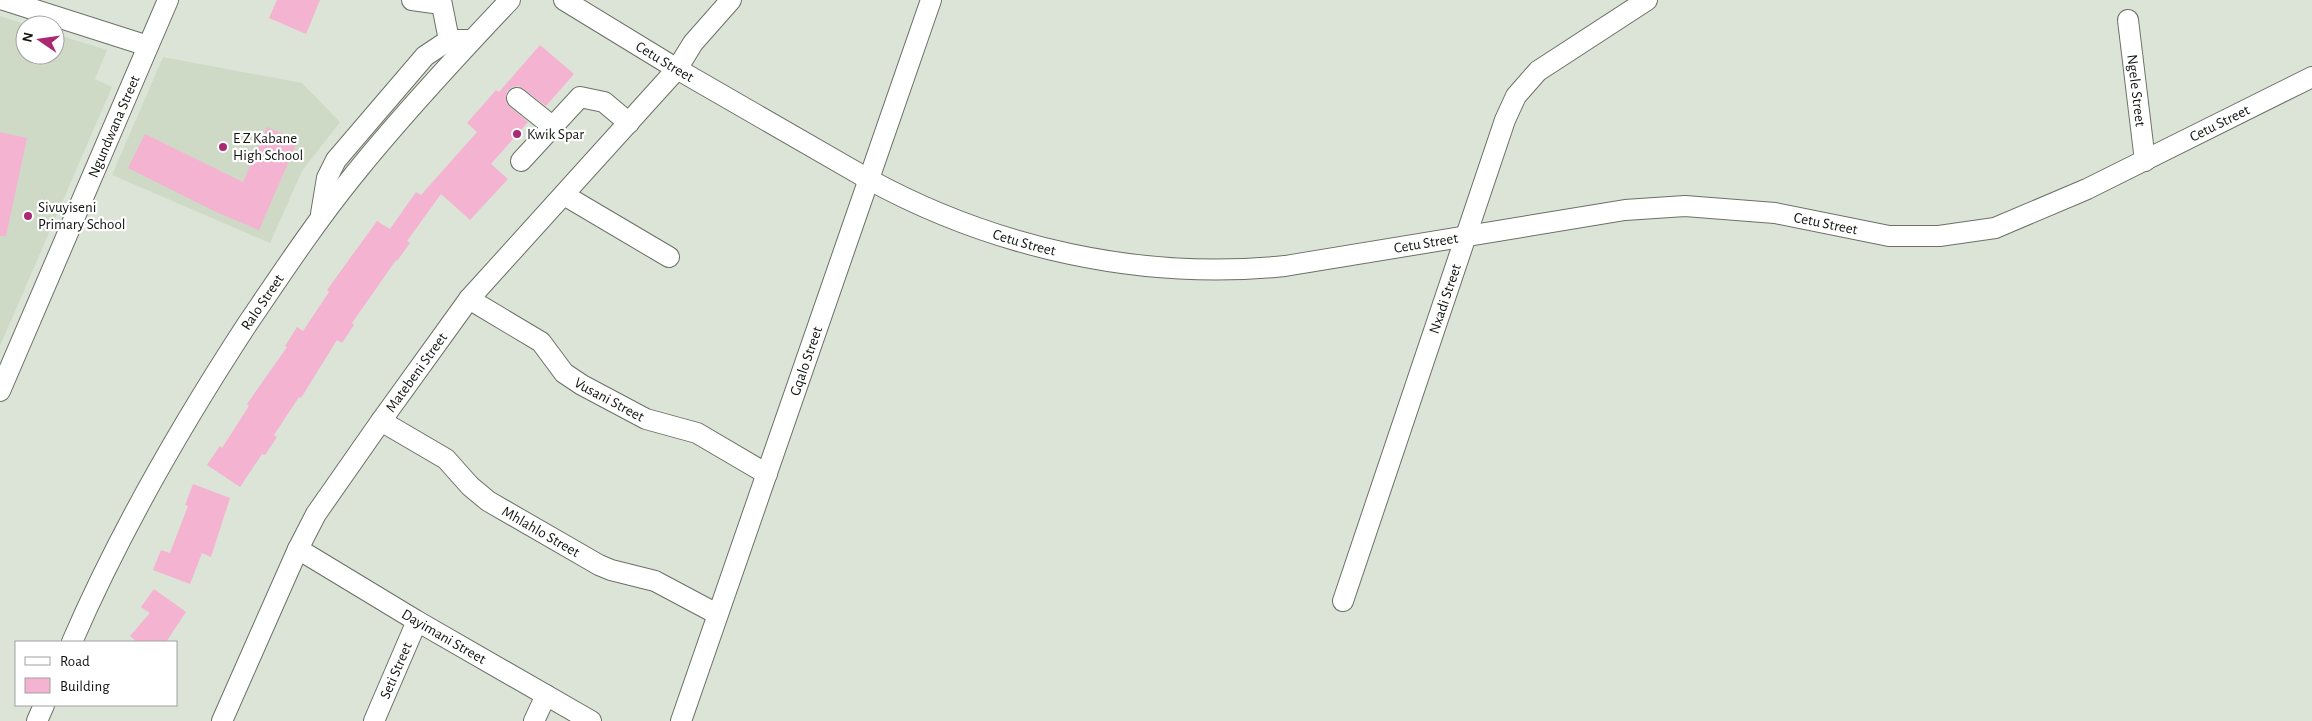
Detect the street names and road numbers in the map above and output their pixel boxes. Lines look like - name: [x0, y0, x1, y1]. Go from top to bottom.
- street label: Cetu Street: [633, 39, 696, 85]
- street label: Ngele Street: [2124, 54, 2148, 128]
- street label: Ngundwana Street: [86, 73, 143, 180]
- street label: Cetu Street: [2187, 102, 2252, 145]
- street label: Cetu Street: [1792, 210, 1859, 238]
- street label: Cetu Street: [991, 227, 1058, 259]
- street label: Cetu Street: [1393, 231, 1459, 256]
- street label: Nxadi Street: [1427, 262, 1464, 336]
- street label: Ralo Street: [238, 272, 287, 333]
- street label: Gqalo Street: [787, 324, 825, 398]
- street label: Matebeni Street: [383, 330, 450, 415]
- street label: Vusani Street: [571, 375, 647, 425]
- street label: Mhlahlo Street: [499, 504, 582, 560]
- street label: Dayimani Street: [399, 607, 488, 667]
- street label: Seti Street: [377, 640, 415, 701]

